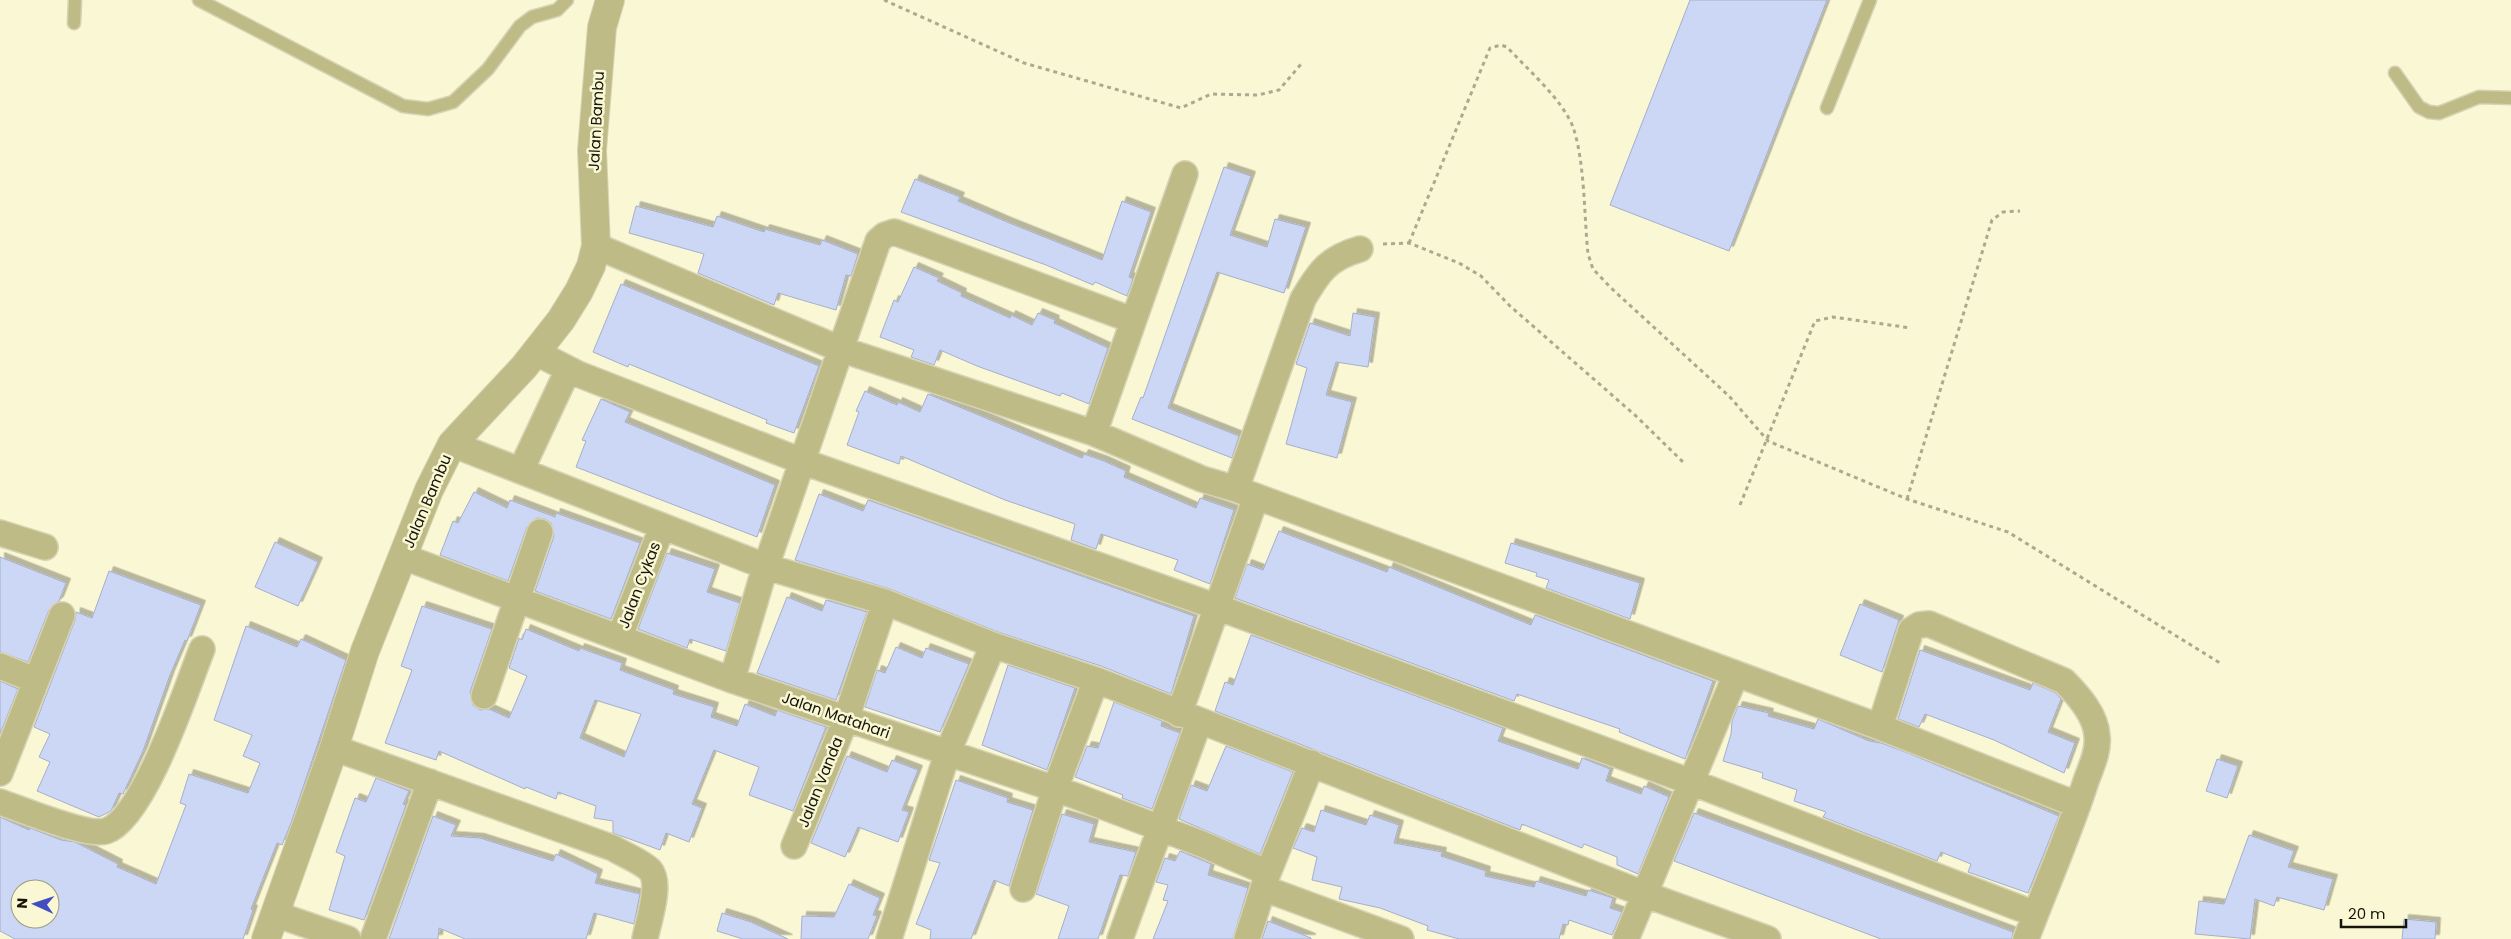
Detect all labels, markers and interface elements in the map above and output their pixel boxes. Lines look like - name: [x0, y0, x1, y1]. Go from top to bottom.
- street label: Jalan Bambu: [583, 70, 609, 172]
- street label: Jalan Bambu: [398, 451, 456, 551]
- street label: Jalan Cykas: [613, 538, 665, 631]
- street label: Jalan Matahari: [779, 687, 893, 743]
- street label: Jalan Vanda: [792, 734, 848, 830]
- north arrow: [10, 879, 60, 929]
- scale bar: [2341, 896, 2406, 928]
- text: N: [12, 898, 32, 909]
- text: 20 m: [2348, 903, 2386, 924]

